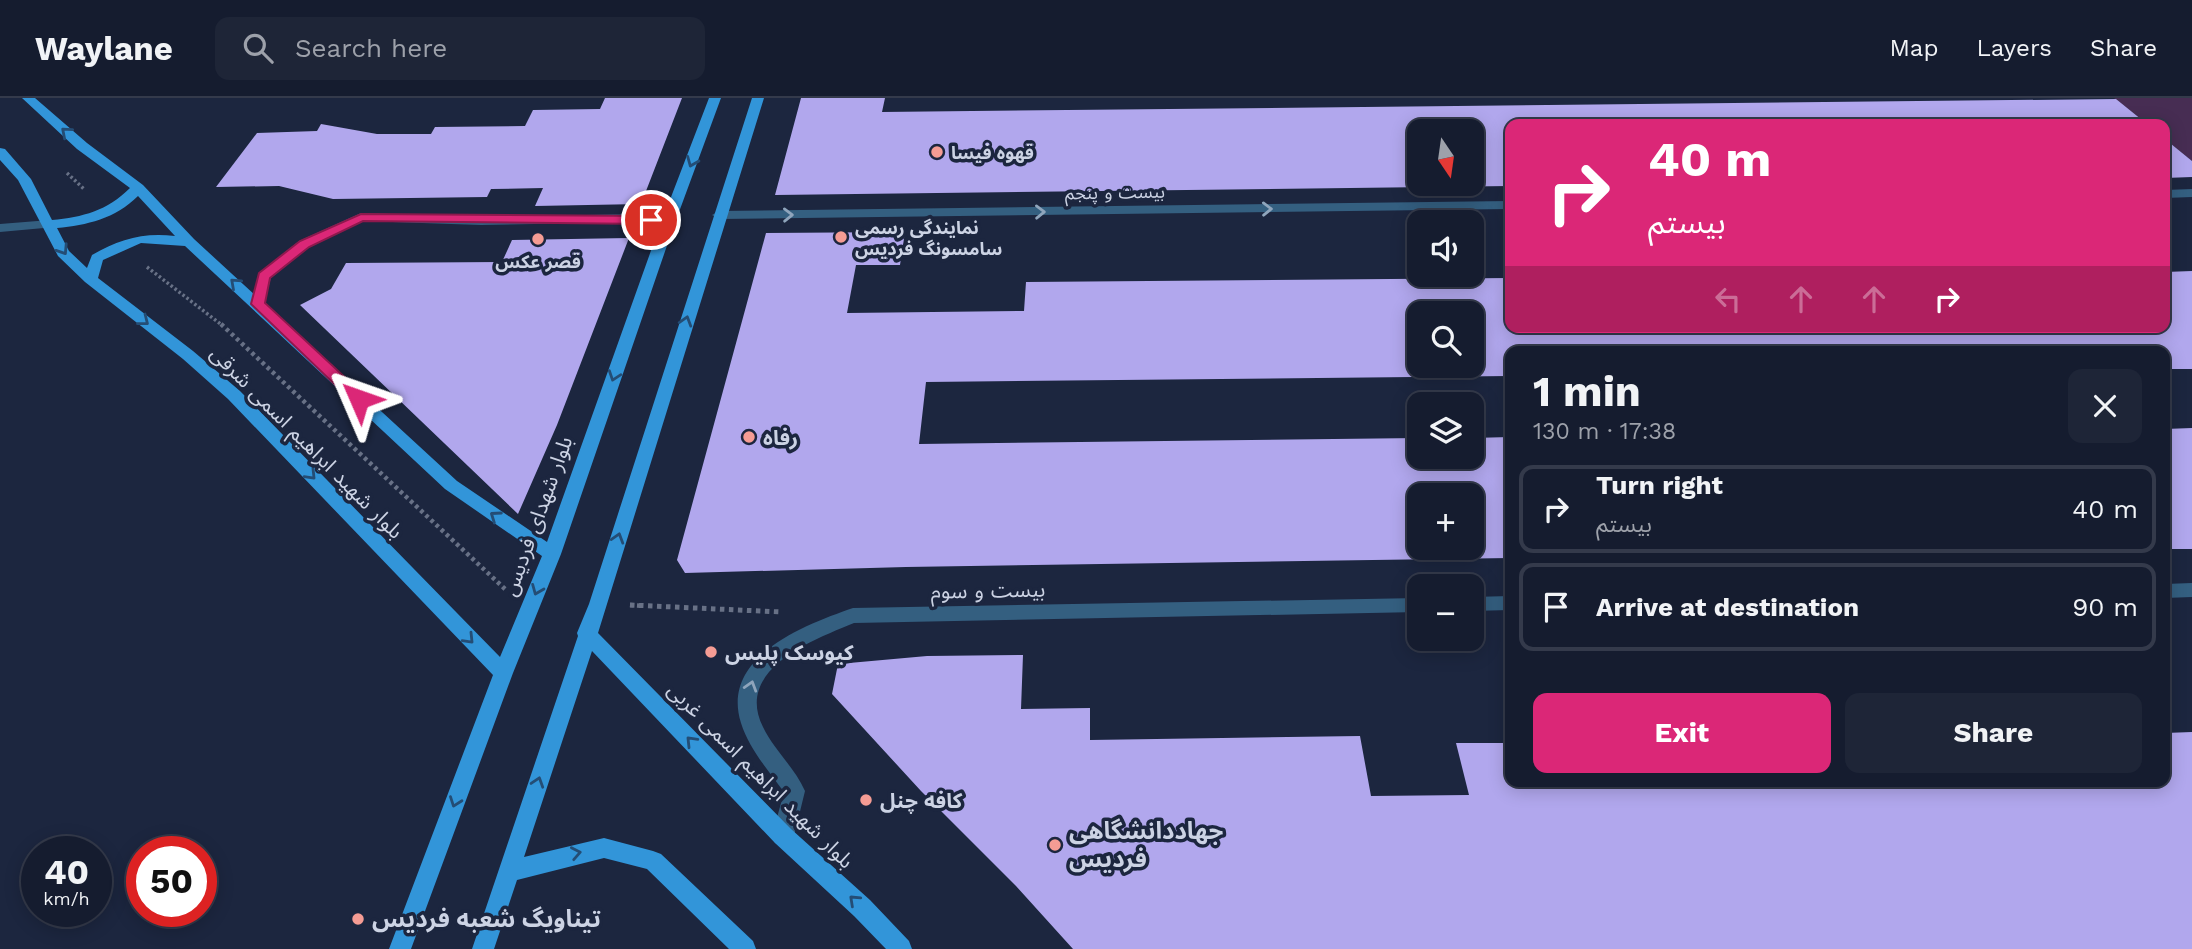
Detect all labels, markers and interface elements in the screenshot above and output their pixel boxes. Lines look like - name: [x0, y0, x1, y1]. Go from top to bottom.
- search box: [215, 17, 705, 80]
- text: Waylane: [35, 29, 173, 68]
- icon: search: [239, 29, 277, 67]
- text: Search here: [295, 33, 447, 63]
- text: Map: [1890, 34, 1938, 62]
- text: Layers: [1976, 34, 2052, 62]
- text: Share: [2090, 34, 2157, 62]
- north arrow: [1407, 119, 1484, 196]
- map controls: [1407, 119, 1484, 651]
- one-way arrow: [61, 128, 74, 140]
- text: 40 m: [1648, 130, 1771, 188]
- place label: قهوه فیسا: [951, 142, 1034, 163]
- marker: قهوه فیسا: [929, 144, 945, 160]
- icon: right: [1533, 147, 1624, 238]
- one-way arrow: [687, 156, 701, 168]
- street label: بیست و پنجم: [1065, 181, 1165, 206]
- pin: [621, 190, 681, 250]
- icon: arrive: [632, 201, 670, 239]
- one-way arrow: [1262, 201, 1273, 217]
- text: بیستم: [1648, 203, 1726, 241]
- one-way arrow: [1035, 204, 1045, 220]
- one-way arrow: [782, 208, 793, 223]
- button: sound: [1407, 210, 1484, 287]
- place label: نمایندگی رسمی سامسونگ فردیس: [855, 217, 1002, 260]
- marker: نمایندگی رسمی سامسونگ فردیس: [833, 229, 849, 245]
- marker: قصر عکس: [530, 231, 546, 247]
- one-way arrow: [55, 242, 68, 255]
- place label: قصر عکس: [495, 251, 581, 273]
- one-way arrow: [230, 279, 243, 291]
- icon: left: [1709, 280, 1747, 318]
- icon: ahead: [1782, 280, 1820, 318]
- icon: ahead: [1855, 280, 1893, 318]
- icon: right: [1928, 280, 1966, 318]
- button: search: [1407, 301, 1484, 378]
- one-way arrow: [136, 313, 149, 326]
- one-way arrow: [678, 316, 692, 328]
- street label: بلوار شهید ابراهیم اسمی شرقی: [203, 340, 409, 546]
- position arrow: [322, 362, 396, 436]
- text: 1 min: [1533, 367, 1641, 416]
- one-way arrow: [608, 369, 622, 382]
- button: close: [2068, 369, 2142, 443]
- button: layers: [1407, 392, 1484, 469]
- text: 130 m · 17:38: [1533, 418, 1676, 445]
- place label: رفاه: [763, 425, 798, 450]
- marker: رفاه: [741, 429, 757, 445]
- street label: بلوار شهدای فردیس: [496, 433, 578, 599]
- one-way arrow: [303, 467, 316, 480]
- text: Turn right: [1596, 470, 1723, 500]
- button: +: [1407, 483, 1484, 560]
- icon: right: [1537, 490, 1575, 528]
- text: 40 m: [2072, 494, 2138, 524]
- one-way arrow: [490, 511, 503, 524]
- text: بیستم: [1596, 511, 1652, 538]
- one-way arrow: [610, 533, 624, 545]
- button: −: [1407, 574, 1484, 651]
- street label: بیست و سوم: [931, 577, 1046, 607]
- one-way arrow: [531, 583, 545, 595]
- icon: arrive: [1537, 588, 1575, 626]
- text: Arrive at destination: [1596, 592, 1859, 622]
- text: 90 m: [2072, 592, 2138, 622]
- one-way arrow: [461, 630, 474, 643]
- place label: کیوسک پلیس: [725, 640, 854, 666]
- marker: کیوسک پلیس: [703, 644, 719, 660]
- street label: بلوار شهید ابراهیم اسمی غربی: [661, 677, 859, 875]
- one-way arrow: [742, 680, 757, 693]
- button: Exit: [1533, 693, 1831, 773]
- button: Share: [1845, 693, 2142, 773]
- one-way arrow: [686, 737, 699, 750]
- one-way arrow: [530, 777, 544, 789]
- place label: کافه چنل: [880, 788, 963, 814]
- marker: کافه چنل: [858, 792, 874, 808]
- one-way arrow: [449, 796, 463, 808]
- place label: جهاددانشگاهی فردیس: [1069, 817, 1223, 873]
- speed limit sign: 50: [126, 836, 217, 927]
- marker: جهاددانشگاهی فردیس: [1047, 837, 1063, 853]
- one-way arrow: [570, 847, 582, 862]
- text: 40: [44, 851, 89, 893]
- text: km/h: [43, 888, 90, 909]
- one-way arrow: [849, 896, 862, 909]
- place label: تیناویگ شعبه فردیس: [372, 905, 601, 933]
- marker: تیناویگ شعبه فردیس: [350, 911, 366, 927]

